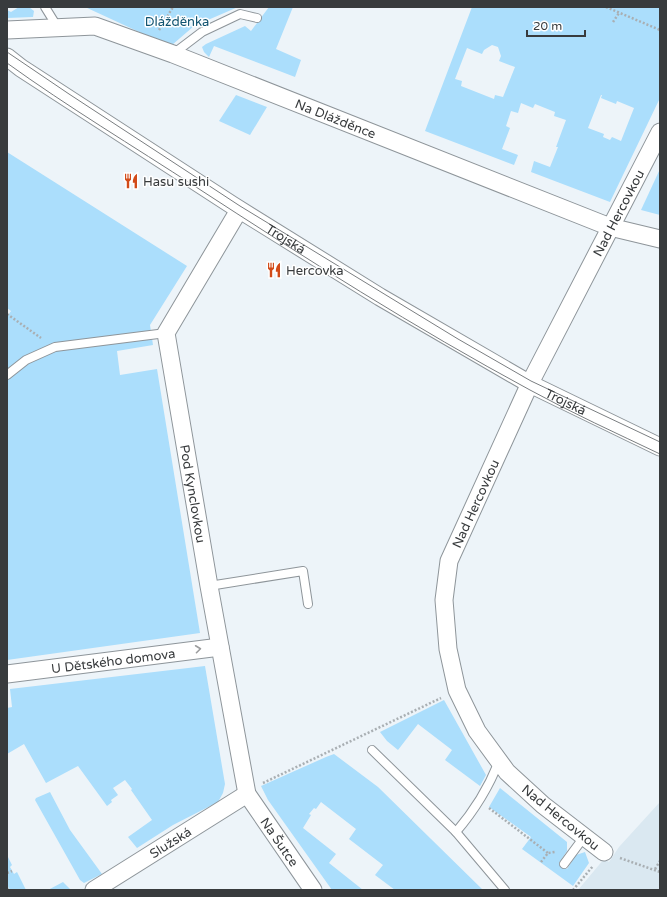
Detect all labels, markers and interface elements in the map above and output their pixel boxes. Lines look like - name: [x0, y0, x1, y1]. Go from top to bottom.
- scale bar: [527, 12, 585, 38]
- park label: Dlážděnka: [145, 14, 209, 30]
- text: 20 m: [533, 19, 562, 33]
- street label: Na Dlážděnce: [293, 96, 378, 143]
- street label: Nad Hercovkou: [590, 167, 648, 259]
- restaurant icon: Hasu sushi: [122, 172, 140, 190]
- place label: Hasu sushi: [143, 174, 209, 190]
- street label: Trojská: [263, 221, 308, 258]
- restaurant icon: Hercovka: [265, 261, 283, 279]
- place label: Hercovka: [286, 263, 344, 279]
- street label: Trojská: [542, 386, 589, 419]
- street label: Pod Kynclovkou: [176, 443, 209, 544]
- street label: Nad Hercovkou: [449, 457, 503, 551]
- one-way arrow: [195, 645, 202, 654]
- street label: U Dětského domova: [50, 646, 176, 677]
- street label: Nad Hercovkou: [518, 782, 603, 854]
- street label: Na Šutce: [256, 815, 301, 870]
- street label: Služská: [147, 824, 195, 862]

